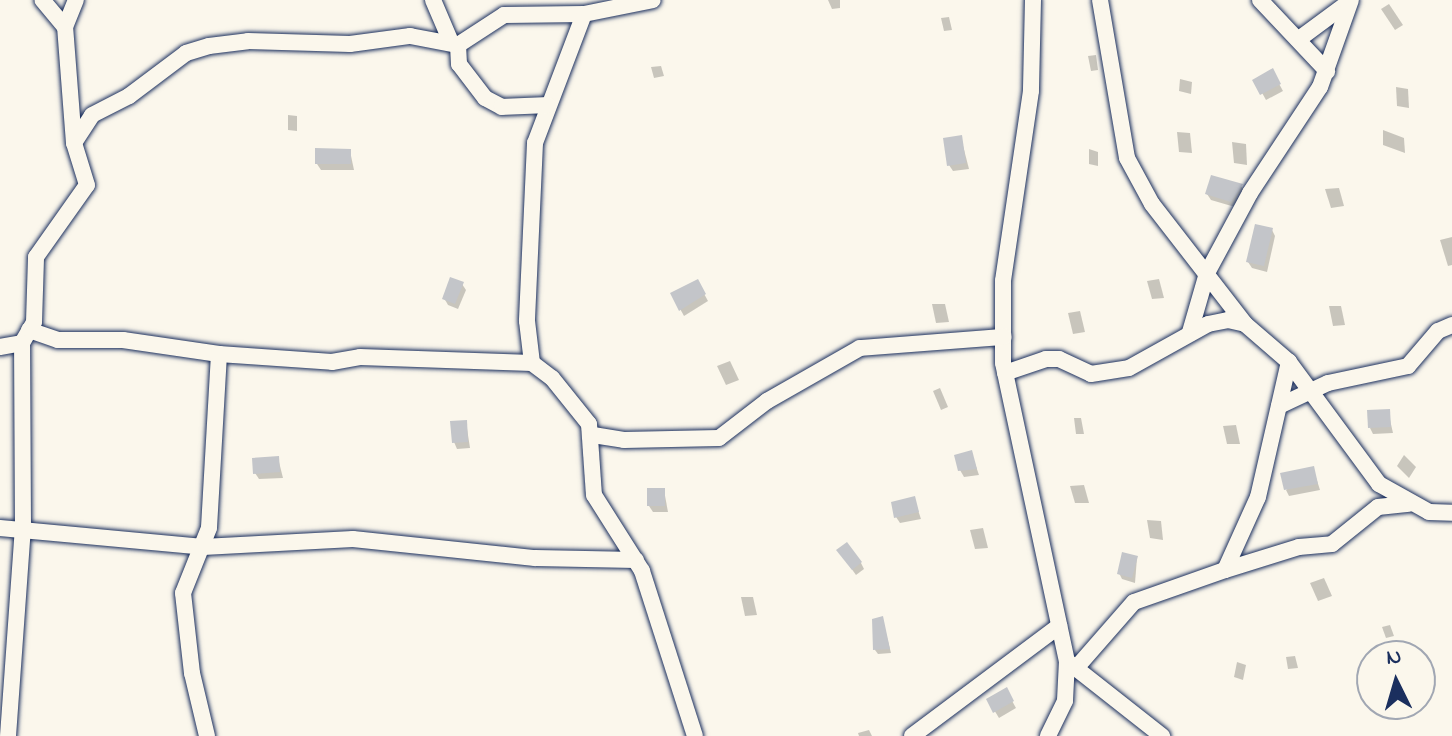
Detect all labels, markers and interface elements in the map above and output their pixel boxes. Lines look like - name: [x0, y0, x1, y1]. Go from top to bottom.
- north arrow: [1356, 640, 1436, 720]
- text: N: [1385, 641, 1403, 675]

